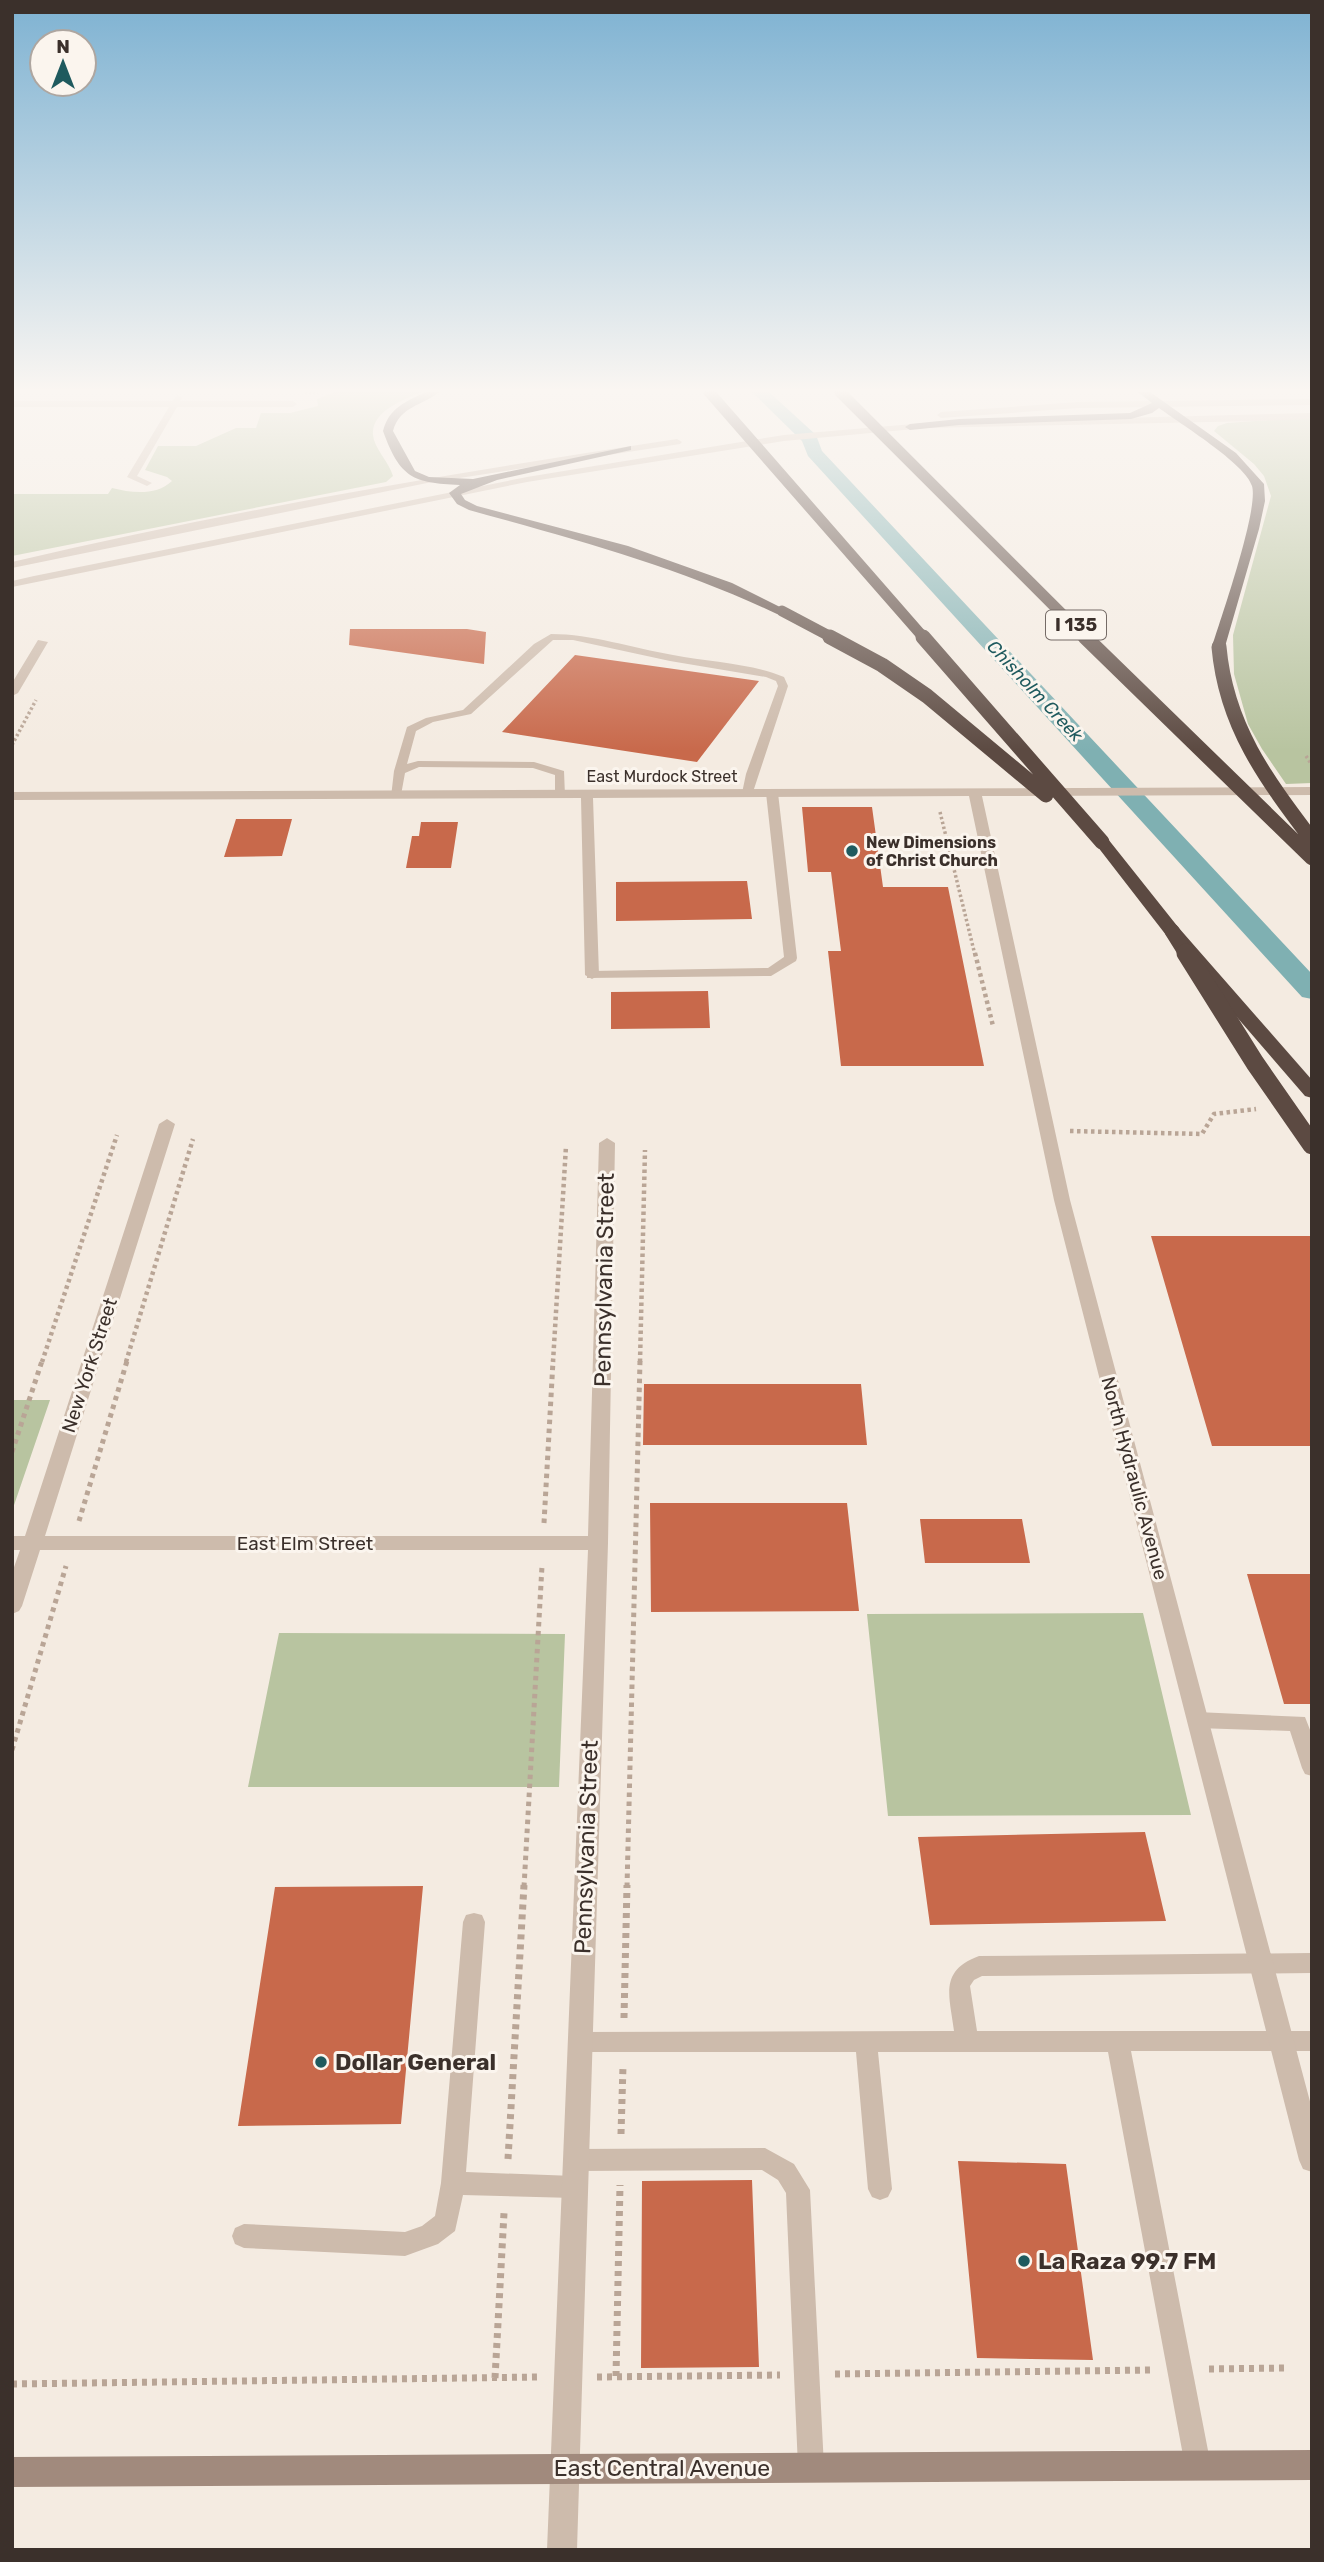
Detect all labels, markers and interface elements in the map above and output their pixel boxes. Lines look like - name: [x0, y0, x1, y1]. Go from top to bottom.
- north arrow: [28, 28, 98, 98]
- text: N: [56, 35, 70, 58]
- road number: I 135: [1046, 610, 1106, 640]
- water label: Chisholm Creek: [982, 636, 1088, 747]
- street label: East Murdock Street: [587, 767, 737, 786]
- place label: New Dimensions of Christ Church: [866, 833, 998, 870]
- marker: New Dimensions of Christ Church: [844, 843, 860, 859]
- street label: Pennsylvania Street: [588, 1173, 620, 1387]
- street label: New York Street: [57, 1294, 122, 1436]
- street label: North Hydraulic Avenue: [1096, 1374, 1173, 1582]
- street label: East Elm Street: [237, 1532, 374, 1555]
- street label: Pennsylvania Street: [568, 1739, 604, 1955]
- place label: Dollar General: [335, 2048, 496, 2076]
- marker: Dollar General: [313, 2054, 329, 2070]
- place label: La Raza 99.7 FM: [1038, 2247, 1216, 2275]
- marker: La Raza 99.7 FM: [1016, 2253, 1032, 2269]
- street label: East Central Avenue: [554, 2454, 770, 2482]

